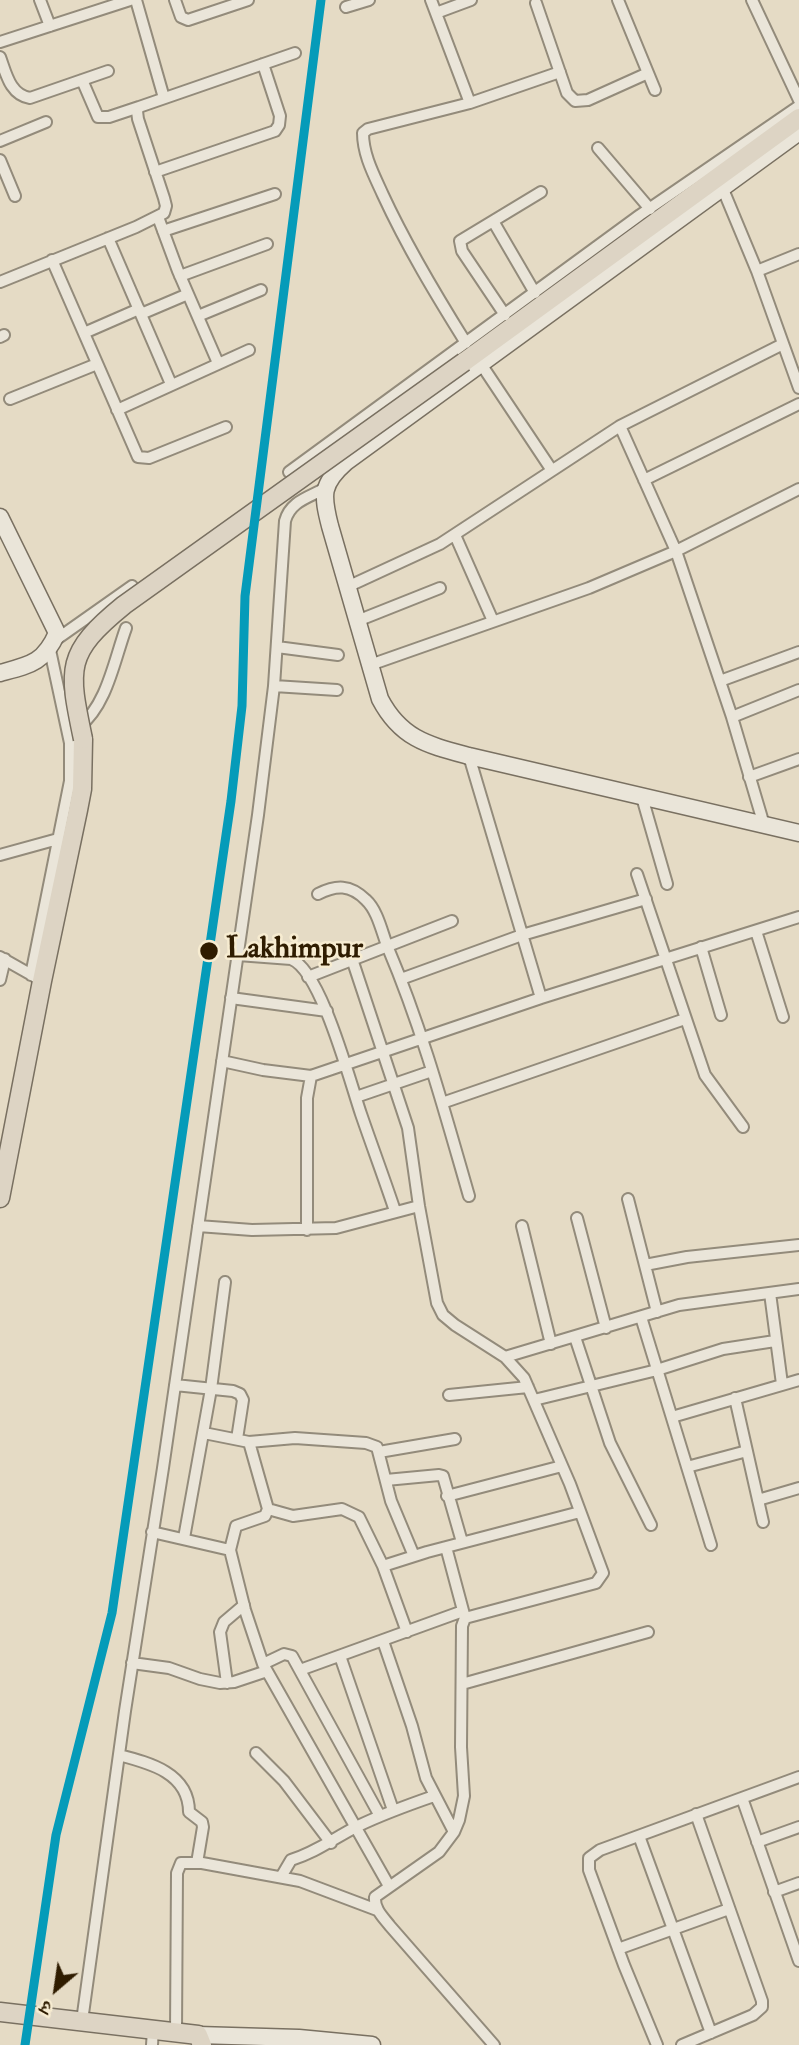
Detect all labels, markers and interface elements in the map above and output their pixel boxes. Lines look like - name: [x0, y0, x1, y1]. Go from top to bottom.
- place label: Lakhimpur: [226, 933, 363, 969]
- marker: Lakhimpur: [198, 940, 220, 962]
- north arrow: [21, 1954, 91, 2024]
- text: उ: [36, 1995, 56, 2020]

